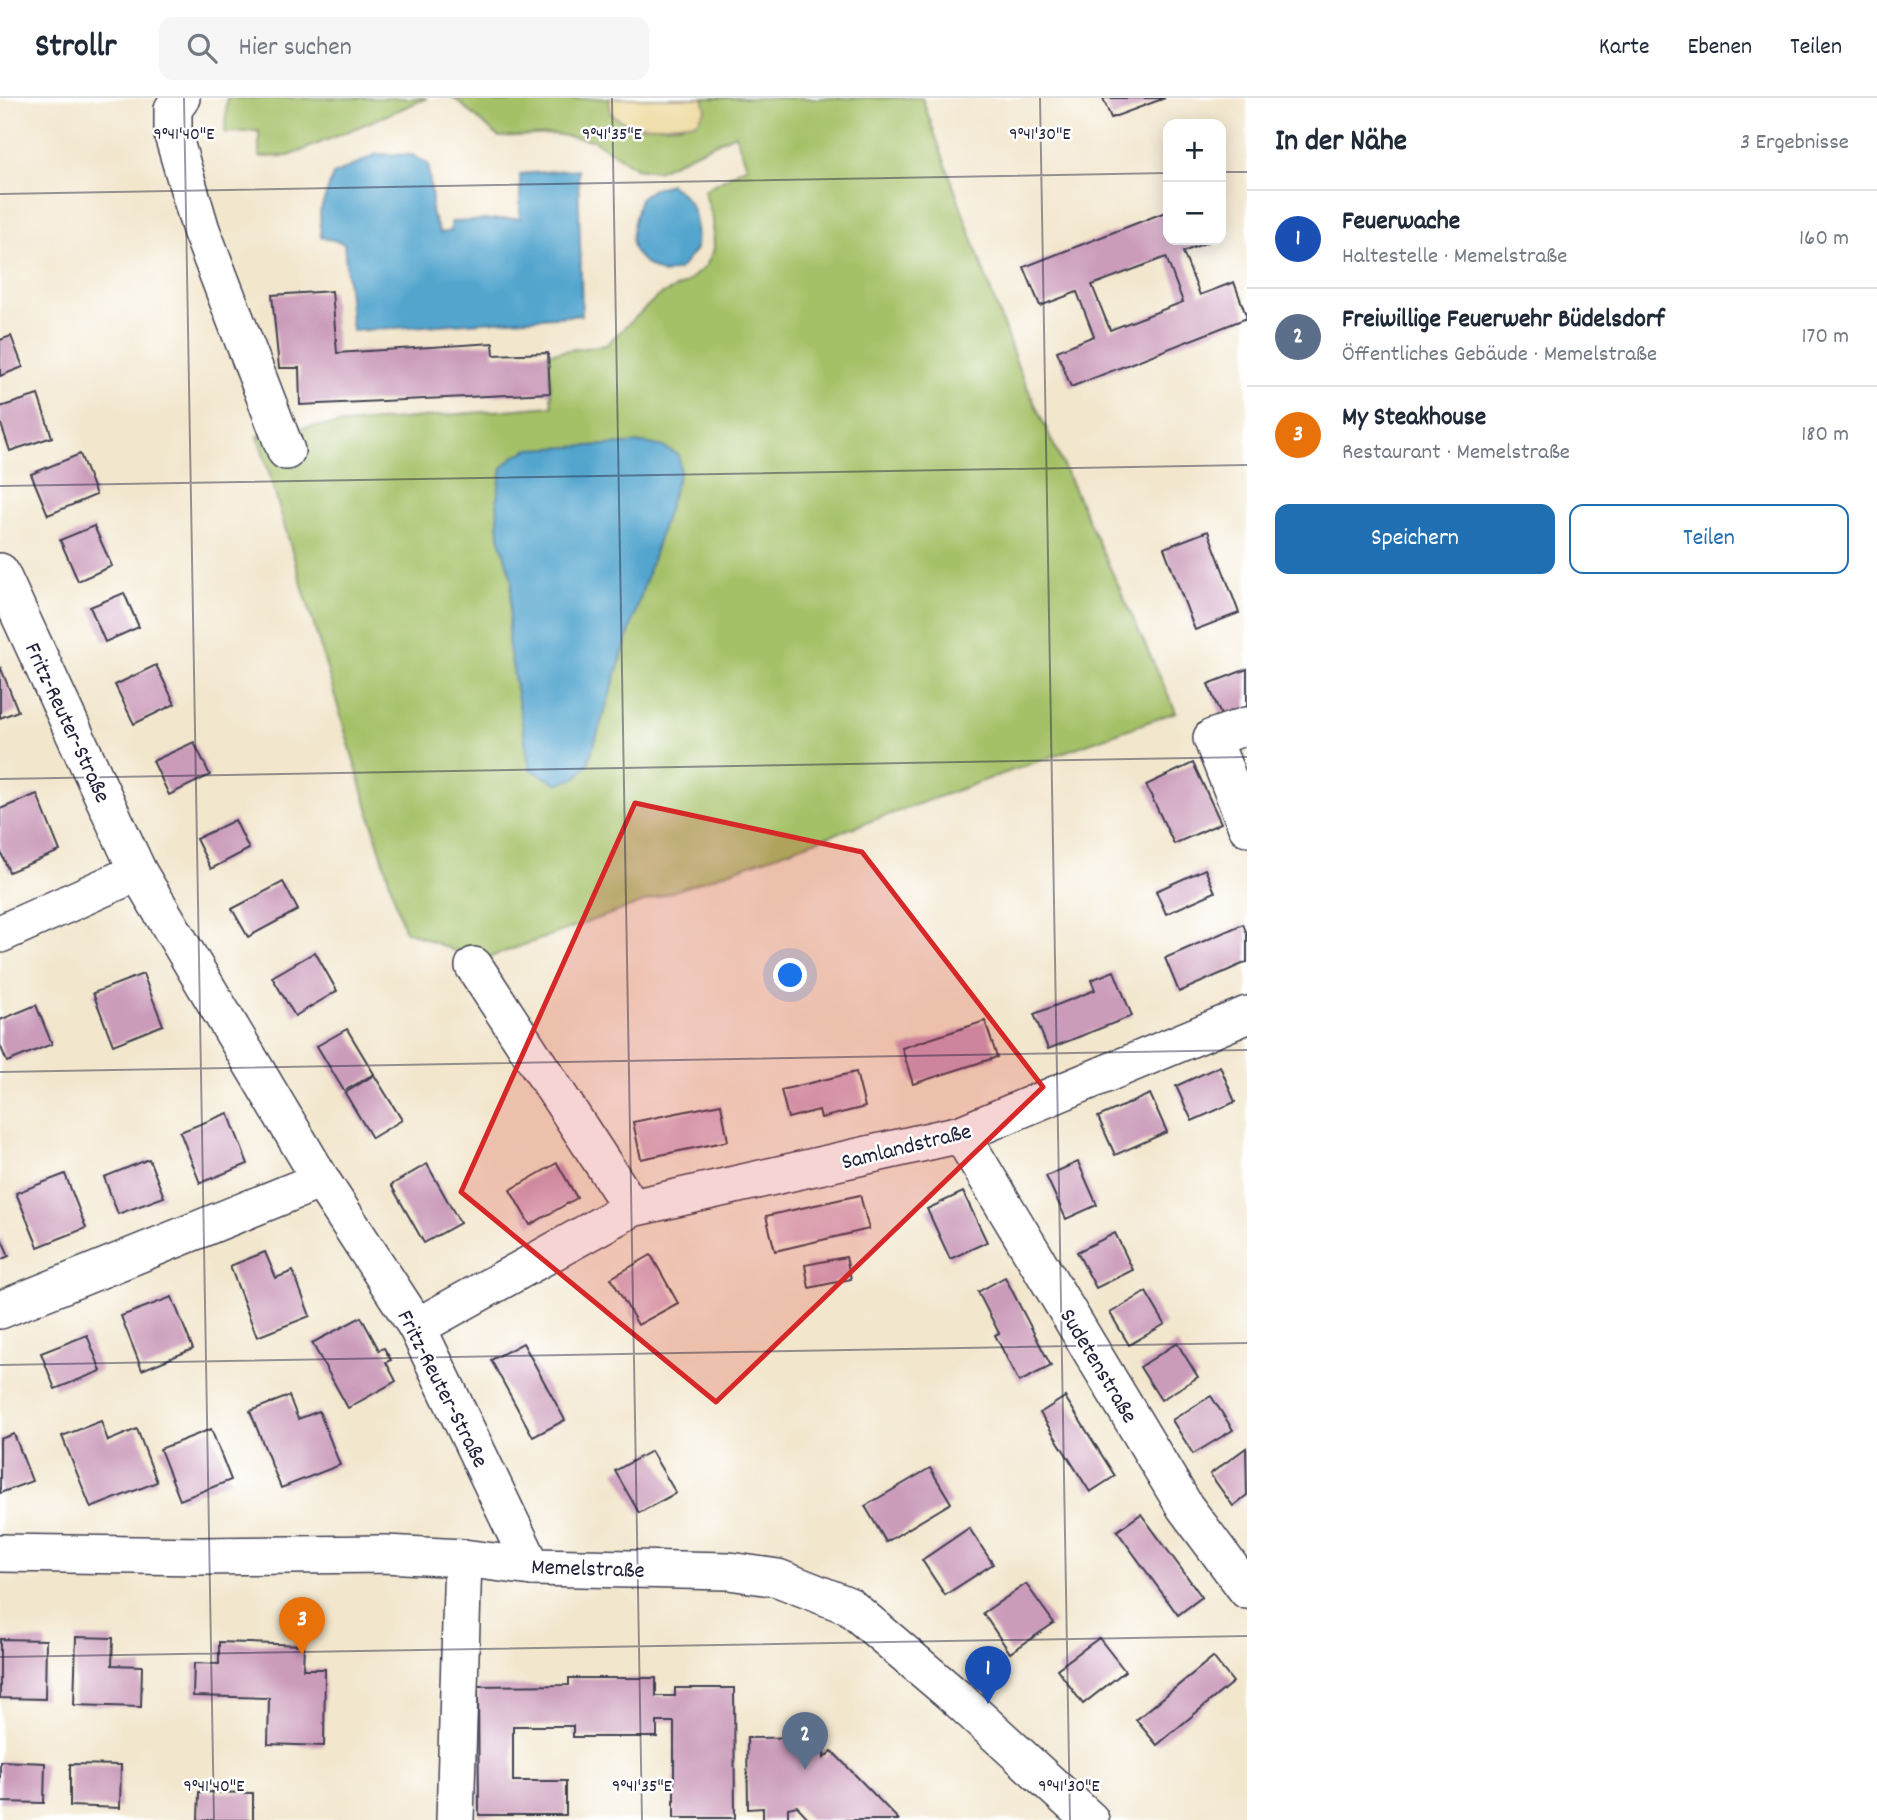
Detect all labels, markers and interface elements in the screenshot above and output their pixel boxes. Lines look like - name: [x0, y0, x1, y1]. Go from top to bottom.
- search box: [159, 17, 649, 80]
- text: Strollr: [35, 25, 117, 72]
- icon: search: [183, 29, 221, 67]
- text: Hier suchen: [239, 30, 352, 67]
- text: Karte: [1599, 31, 1649, 65]
- text: Ebenen: [1687, 31, 1752, 65]
- text: Teilen: [1790, 31, 1842, 65]
- map controls: [1163, 119, 1226, 245]
- button: +: [1163, 119, 1226, 182]
- text: In der Nähe: [1275, 122, 1407, 165]
- text: 9°41'40"E: [154, 123, 214, 148]
- text: 9°41'35"E: [582, 123, 642, 148]
- text: 9°41'30"E: [1009, 123, 1071, 148]
- text: 3 Ergebnisse: [1740, 127, 1849, 160]
- button: −: [1163, 182, 1226, 245]
- text: Feuerwache: [1342, 204, 1460, 241]
- text: 1: [1295, 223, 1301, 256]
- text: 160 m: [1799, 223, 1849, 256]
- text: Haltestelle · Memelstraße: [1342, 241, 1567, 274]
- text: Freiwillige Feuerwehr Büdelsdorf: [1342, 302, 1665, 339]
- text: 2: [1293, 321, 1303, 354]
- text: 170 m: [1802, 321, 1849, 354]
- text: Öffentliches Gebäude · Memelstraße: [1342, 339, 1657, 372]
- text: My Steakhouse: [1342, 400, 1486, 437]
- text: 3: [1293, 419, 1303, 452]
- text: 180 m: [1801, 419, 1849, 452]
- text: Restaurant · Memelstraße: [1342, 437, 1570, 470]
- button: Speichern: [1275, 504, 1555, 574]
- button: Teilen: [1569, 504, 1849, 574]
- street label: Fritz-Reuter-Straße: [14, 638, 117, 809]
- your location: [773, 958, 807, 992]
- street label: Samlandstraße: [838, 1116, 975, 1180]
- street label: Sudetenstraße: [1050, 1303, 1144, 1430]
- street label: Fritz-Reuter-Straße: [387, 1305, 495, 1474]
- street label: Memelstraße: [531, 1552, 645, 1589]
- pin: 3: [279, 1597, 325, 1655]
- pin: 1: [965, 1646, 1011, 1704]
- pin: 2: [782, 1712, 828, 1770]
- text: 9°41'40"E: [184, 1775, 244, 1800]
- text: 9°41'35"E: [612, 1775, 672, 1800]
- text: 9°41'30"E: [1038, 1775, 1100, 1800]

